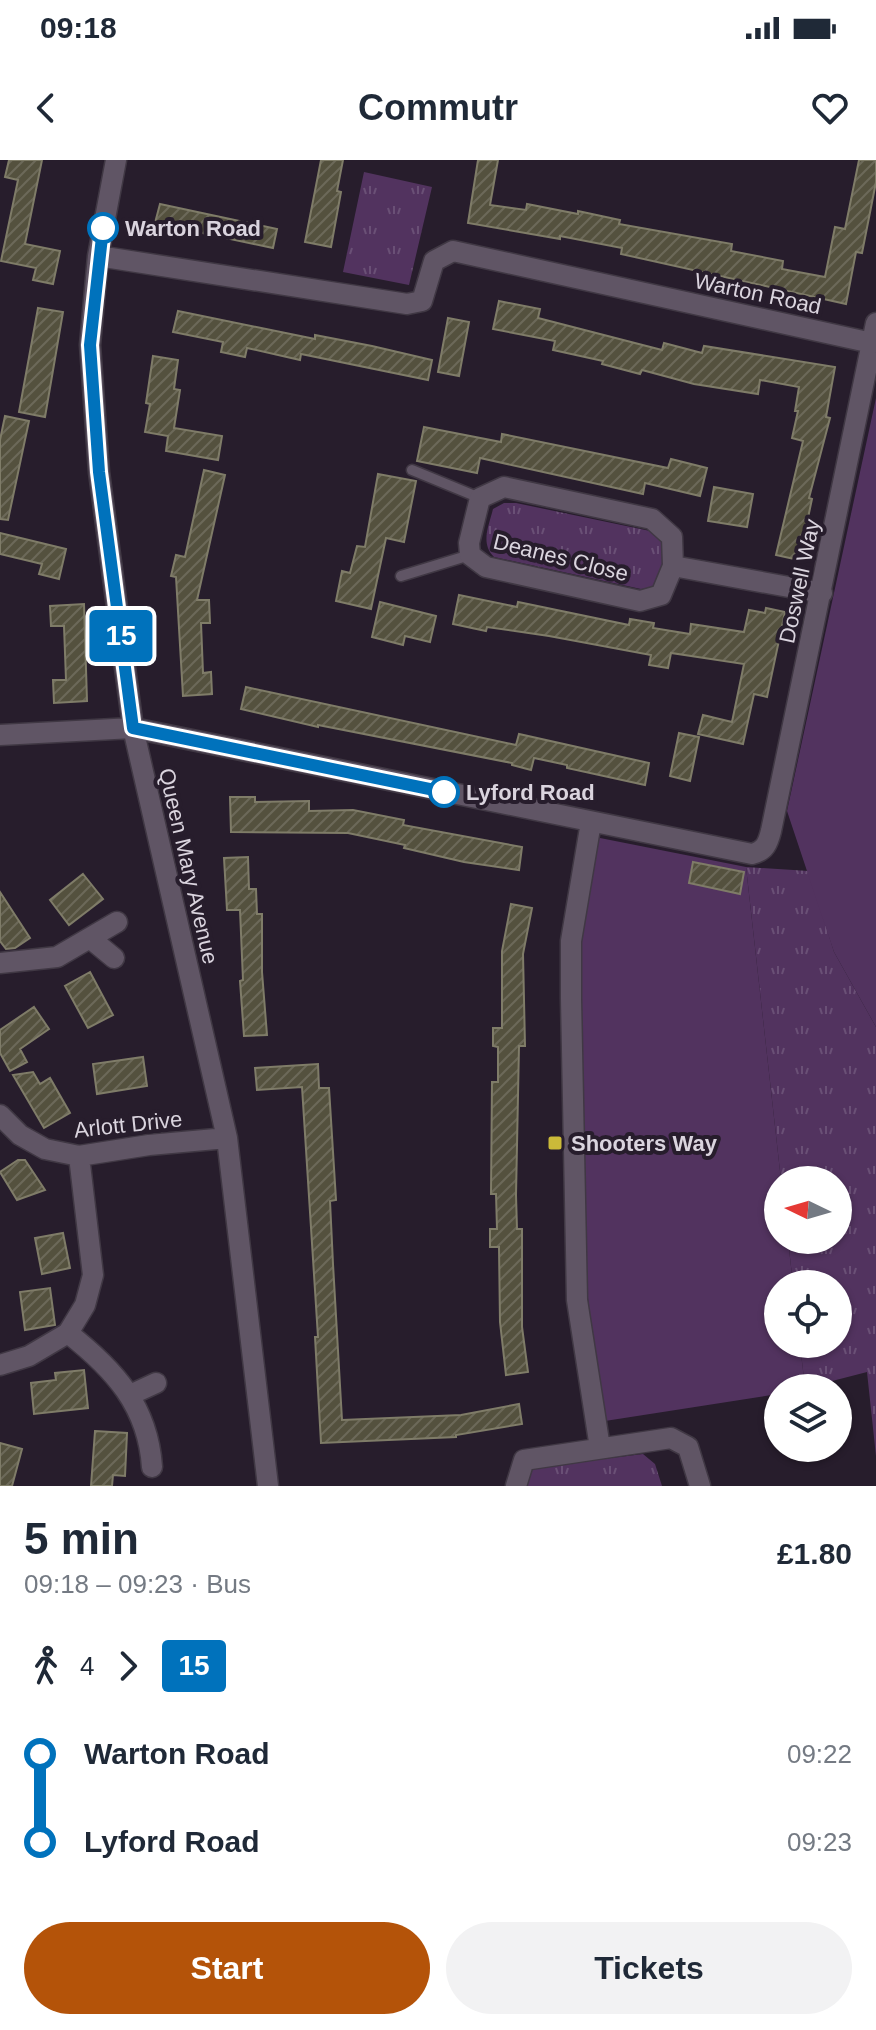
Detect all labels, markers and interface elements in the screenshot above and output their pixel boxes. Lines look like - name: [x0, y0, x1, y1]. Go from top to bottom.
- text: 09:18: [40, 11, 117, 44]
- icon: back: [24, 86, 68, 130]
- icon: heart: [808, 86, 852, 130]
- text: Commutr: [358, 87, 518, 128]
- marker: Warton Road: [88, 213, 118, 243]
- place label: Warton Road: [125, 216, 261, 241]
- street label: Warton Road: [692, 268, 823, 319]
- street label: Doswell Way: [774, 517, 825, 645]
- street label: Deanes Close: [491, 529, 631, 586]
- line badge: 15: [85, 610, 157, 662]
- text: 15: [105, 620, 137, 651]
- street label: Queen Mary Avenue: [154, 766, 223, 966]
- marker: Lyford Road: [429, 777, 459, 807]
- place label: Lyford Road: [466, 780, 595, 805]
- street label: Arlott Drive: [73, 1106, 183, 1143]
- place label: Shooters Way: [571, 1131, 718, 1156]
- marker: Shooters Way: [546, 1134, 564, 1152]
- north arrow: [764, 1166, 852, 1254]
- map controls: [764, 1166, 852, 1462]
- button: locate: [764, 1270, 852, 1358]
- button: layers: [764, 1374, 852, 1462]
- text: 5 min: [24, 1514, 139, 1563]
- text: £1.80: [777, 1537, 852, 1570]
- text: 09:18 – 09:23 · Bus: [24, 1569, 251, 1599]
- icon: walk: [24, 1644, 68, 1688]
- icon: forward: [106, 1644, 150, 1688]
- text: 15: [178, 1650, 210, 1681]
- text: 4: [80, 1651, 94, 1681]
- text: Warton Road: [84, 1737, 270, 1770]
- text: 09:22: [787, 1739, 852, 1769]
- text: Lyford Road: [84, 1825, 260, 1858]
- text: 09:23: [787, 1827, 852, 1857]
- button: Start: [24, 1922, 430, 2014]
- button: Tickets: [446, 1922, 852, 2014]

